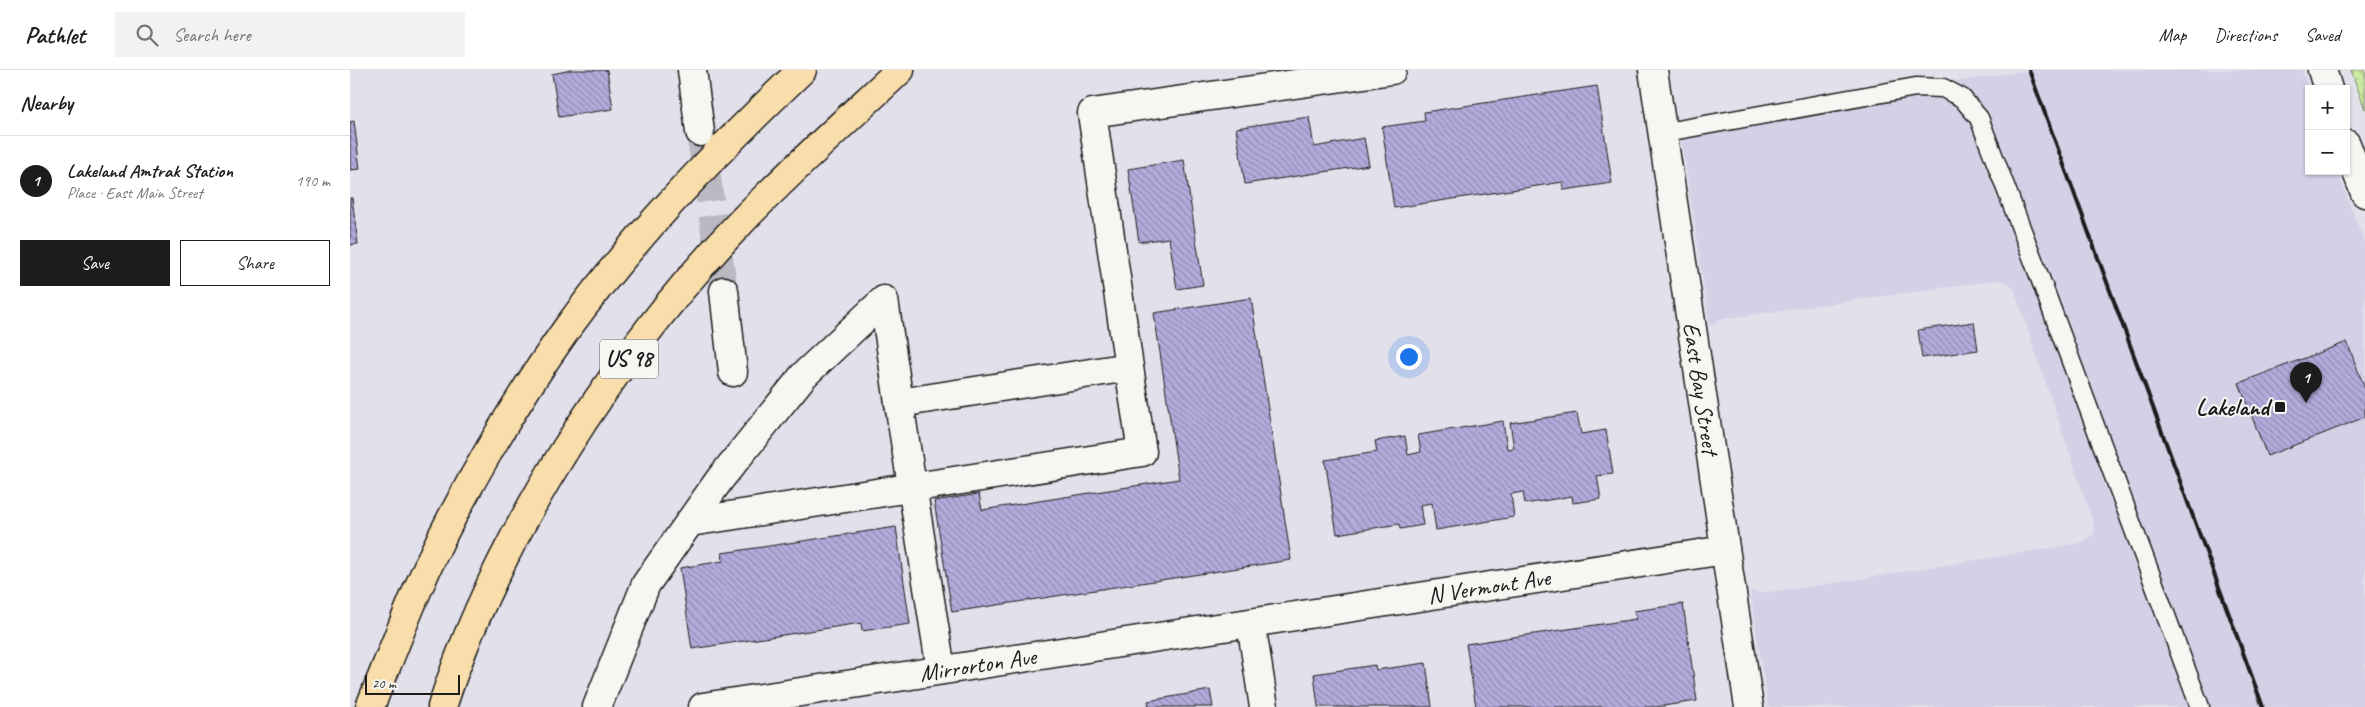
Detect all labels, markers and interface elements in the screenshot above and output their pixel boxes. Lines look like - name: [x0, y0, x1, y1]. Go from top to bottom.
- search box: [115, 12, 465, 57]
- text: Pathlet: [25, 20, 85, 50]
- icon: search: [133, 21, 161, 49]
- text: Search here: [173, 23, 251, 47]
- text: Map: [2159, 24, 2186, 46]
- text: Directions: [2214, 24, 2277, 46]
- text: Saved: [2305, 24, 2340, 46]
- map controls: [2305, 85, 2350, 175]
- button: +: [2305, 85, 2350, 130]
- text: Nearby: [20, 90, 73, 116]
- button: −: [2305, 130, 2350, 175]
- text: Lakeland Amtrak Station: [67, 159, 233, 183]
- text: 1: [32, 171, 40, 191]
- text: 190 m: [296, 171, 330, 191]
- text: Place · East Main Street: [67, 183, 202, 203]
- button: Save: [20, 240, 170, 286]
- button: Share: [180, 240, 330, 286]
- street label: East Bay Street: [1676, 320, 1726, 459]
- road number: US 98: [600, 340, 658, 378]
- your location: [1396, 344, 1422, 370]
- pin: 1: [2290, 362, 2322, 403]
- place label: Lakeland: [2196, 392, 2273, 422]
- marker: Lakeland: [2273, 400, 2287, 414]
- street label: N Vermont Ave: [1426, 562, 1554, 610]
- street label: Mirrorton Ave: [918, 641, 1040, 689]
- scale bar: [365, 672, 460, 695]
- text: 20 m: [372, 675, 396, 692]

